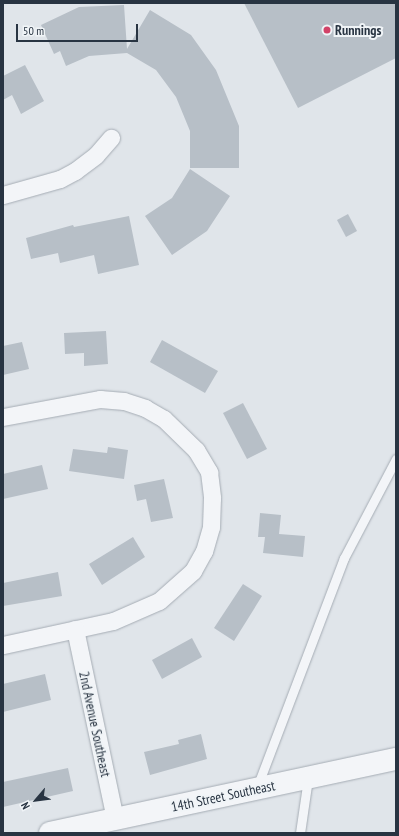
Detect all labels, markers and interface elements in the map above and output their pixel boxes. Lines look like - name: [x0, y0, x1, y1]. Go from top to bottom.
- scale bar: [18, 16, 140, 42]
- place label: Runnings: [335, 22, 381, 38]
- text: 50 m: [23, 23, 44, 38]
- marker: Runnings: [322, 25, 332, 35]
- street label: 2nd Avenue Southeast: [76, 669, 114, 779]
- street label: 14th Street Southeast: [170, 777, 276, 815]
- north arrow: [16, 780, 56, 820]
- text: N: [18, 800, 33, 812]

